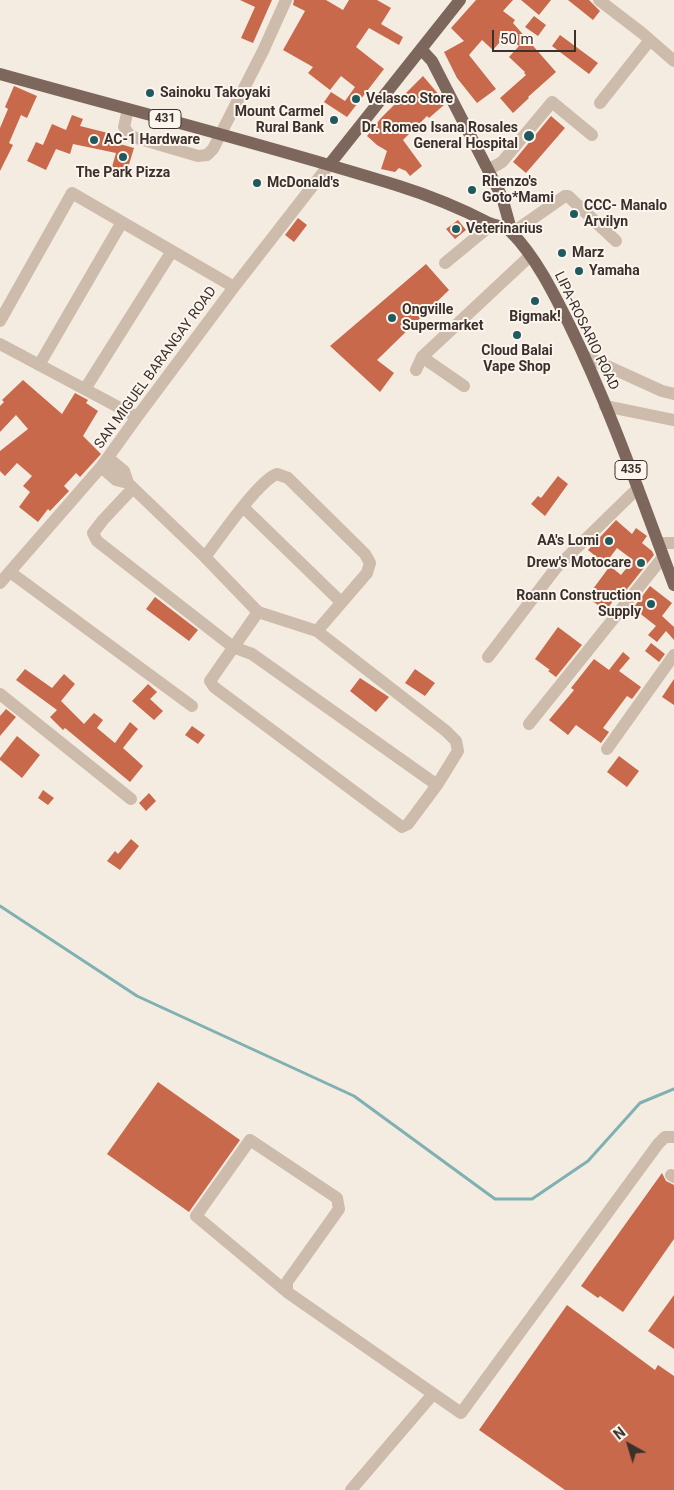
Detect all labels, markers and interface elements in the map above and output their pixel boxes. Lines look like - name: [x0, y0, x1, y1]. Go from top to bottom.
- scale bar: [494, 20, 578, 52]
- text: 50 m: [500, 30, 534, 48]
- place label: Sainoku Takoyaki: [160, 85, 270, 101]
- marker: Sainoku Takoyaki: [144, 87, 156, 99]
- place label: Velasco Store: [366, 91, 453, 107]
- marker: Velasco Store: [350, 93, 362, 105]
- place label: Mount Carmel Rural Bank: [235, 104, 324, 136]
- road number: 431: [149, 110, 181, 128]
- marker: Mount Carmel Rural Bank: [328, 114, 340, 126]
- place label: Dr. Romeo Isana Rosales General Hospital: [362, 120, 518, 152]
- marker: Dr. Romeo Isana Rosales General Hospital: [522, 129, 536, 143]
- place label: AC-1 Hardware: [104, 132, 200, 148]
- marker: AC-1 Hardware: [88, 134, 100, 146]
- marker: The Park Pizza: [117, 151, 129, 163]
- place label: The Park Pizza: [76, 165, 170, 181]
- place label: Rhenzo's Goto*Mami: [482, 174, 554, 206]
- place label: McDonald's: [267, 175, 339, 191]
- marker: McDonald's: [251, 177, 263, 189]
- marker: Rhenzo's Goto*Mami: [466, 184, 478, 196]
- place label: CCC- Manalo Arvilyn: [584, 198, 667, 230]
- marker: CCC- Manalo Arvilyn: [568, 208, 580, 220]
- place label: Veterinarius: [466, 221, 543, 237]
- marker: Veterinarius: [450, 223, 462, 235]
- place label: Marz: [572, 245, 604, 261]
- marker: Marz: [556, 247, 568, 259]
- place label: Yamaha: [589, 263, 640, 279]
- marker: Yamaha: [573, 265, 585, 277]
- street label: LIPA-ROSARIO ROAD: [550, 269, 622, 393]
- street label: SAN MIGUEL BARANGAY ROAD: [91, 284, 221, 452]
- marker: Bigmak!: [529, 295, 541, 307]
- place label: Ongville Supermarket: [402, 302, 483, 334]
- place label: Bigmak!: [509, 309, 561, 325]
- marker: Ongville Supermarket: [386, 312, 398, 324]
- marker: Cloud Balai Vape Shop: [511, 329, 523, 341]
- place label: Cloud Balai Vape Shop: [481, 343, 553, 376]
- road number: 435: [615, 460, 647, 480]
- place label: AA's Lomi: [537, 533, 599, 549]
- marker: AA's Lomi: [603, 535, 615, 547]
- place label: Drew's Motocare: [527, 555, 631, 571]
- marker: Drew's Motocare: [635, 557, 647, 569]
- place label: Roann Construction Supply: [516, 588, 641, 620]
- marker: Roann Construction Supply: [645, 598, 657, 610]
- north arrow: [604, 1420, 654, 1470]
- text: N: [611, 1424, 628, 1443]

